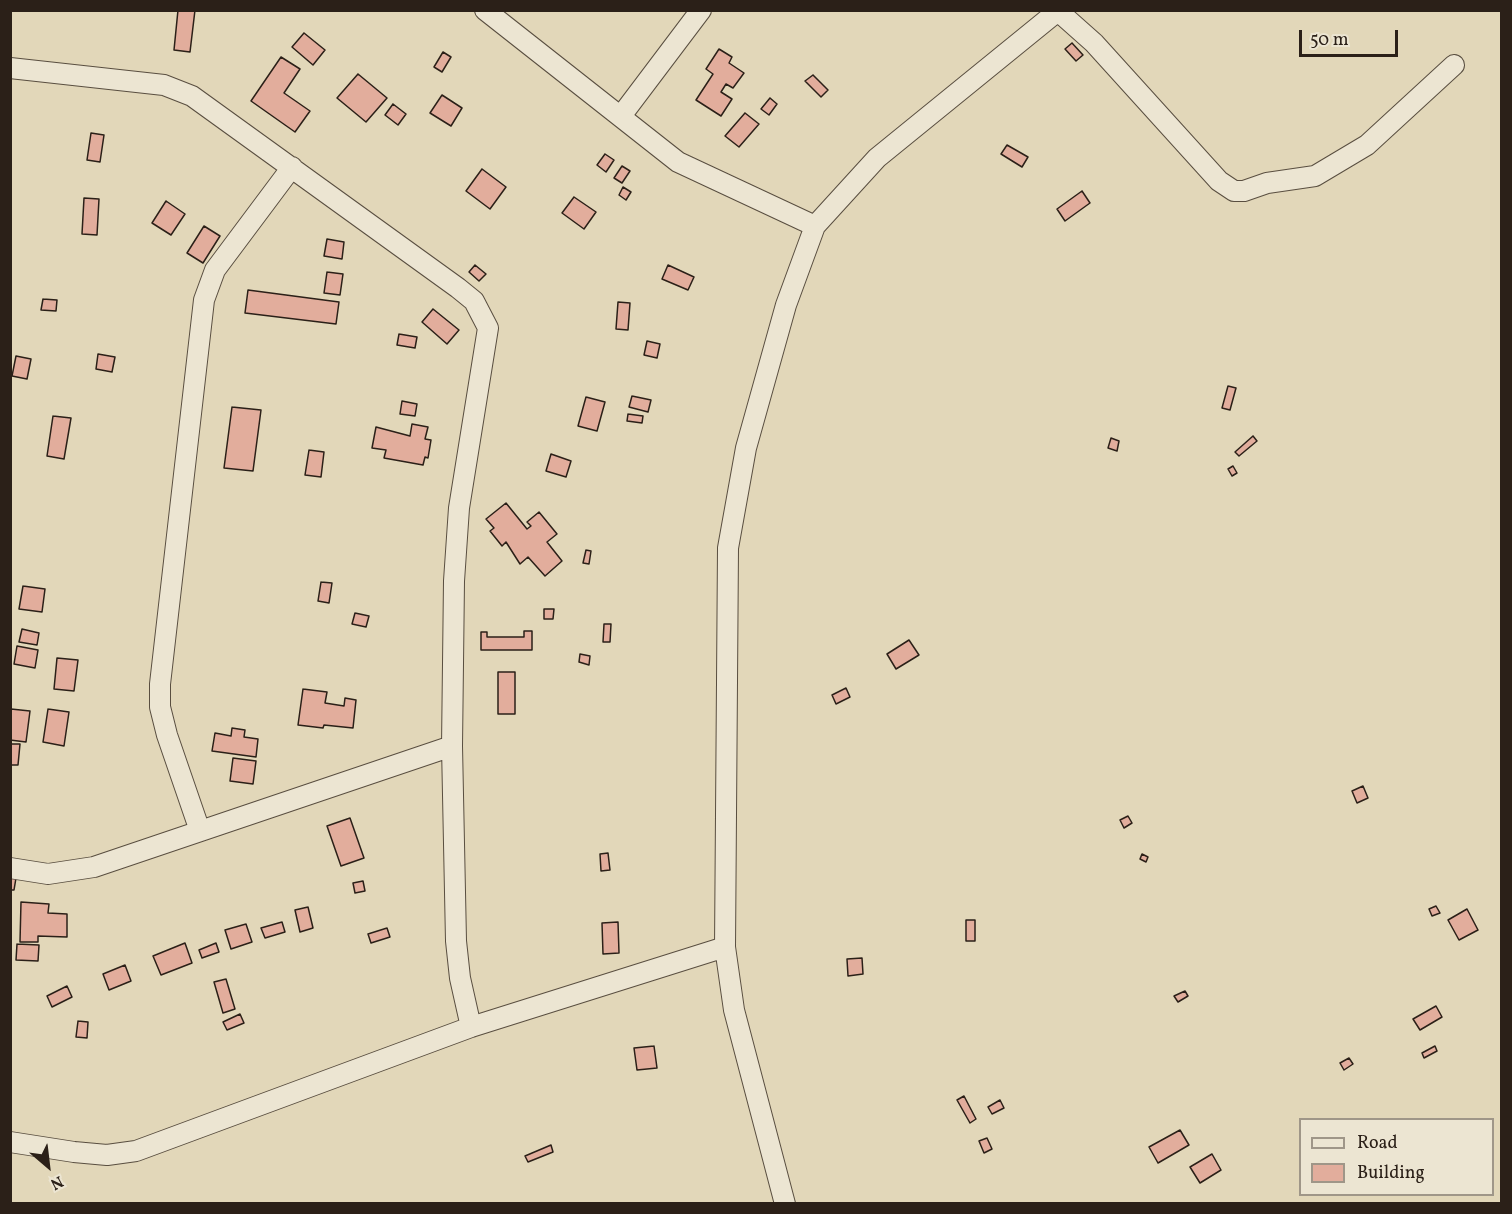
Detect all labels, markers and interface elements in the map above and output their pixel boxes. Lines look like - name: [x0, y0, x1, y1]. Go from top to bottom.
- scale bar: [1302, 18, 1401, 56]
- text: 50 m: [1310, 28, 1349, 53]
- legend: [1299, 1118, 1494, 1196]
- text: Road: [1357, 1131, 1398, 1156]
- north arrow: [18, 1136, 78, 1196]
- text: Building: [1357, 1161, 1425, 1186]
- text: N: [46, 1169, 67, 1194]

